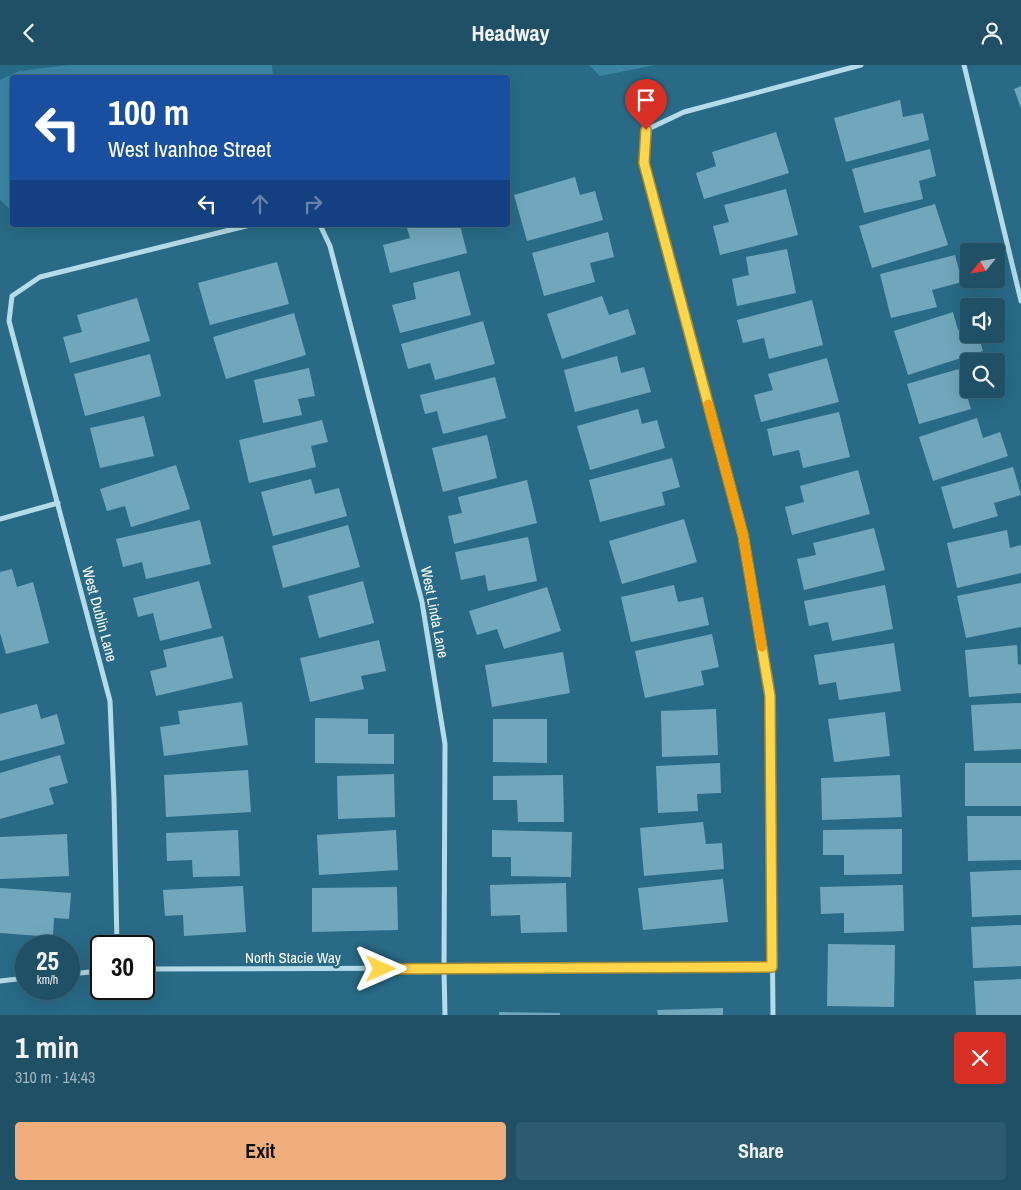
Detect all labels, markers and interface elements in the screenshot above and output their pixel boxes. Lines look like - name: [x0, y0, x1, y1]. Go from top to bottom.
- text: Headway: [471, 18, 550, 48]
- icon: back: [15, 19, 43, 47]
- icon: person: [978, 19, 1006, 47]
- pin: [625, 79, 667, 130]
- icon: arrive: [632, 86, 660, 114]
- text: 100 m: [108, 89, 189, 136]
- icon: left: [25, 95, 90, 160]
- text: West Ivanhoe Street: [108, 134, 271, 164]
- icon: left: [193, 190, 221, 218]
- icon: ahead: [246, 190, 274, 218]
- icon: right: [299, 190, 327, 218]
- north arrow: [960, 243, 1005, 287]
- map controls: [960, 243, 1005, 398]
- button: sound: [960, 298, 1005, 343]
- button: search: [960, 353, 1005, 398]
- street label: West Dublin Lane: [77, 564, 123, 664]
- street label: West Linda Lane: [416, 564, 454, 660]
- speed limit sign: 30: [90, 935, 155, 1000]
- position arrow: [354, 942, 406, 994]
- text: 25: [36, 944, 59, 978]
- street label: North Stacie Way: [245, 947, 342, 968]
- text: km/h: [37, 972, 58, 988]
- text: 1 min: [15, 1027, 79, 1067]
- button: close: [954, 1032, 1006, 1084]
- text: 310 m · 14:43: [15, 1066, 95, 1088]
- button: Exit: [15, 1122, 506, 1180]
- button: Share: [516, 1122, 1006, 1180]

